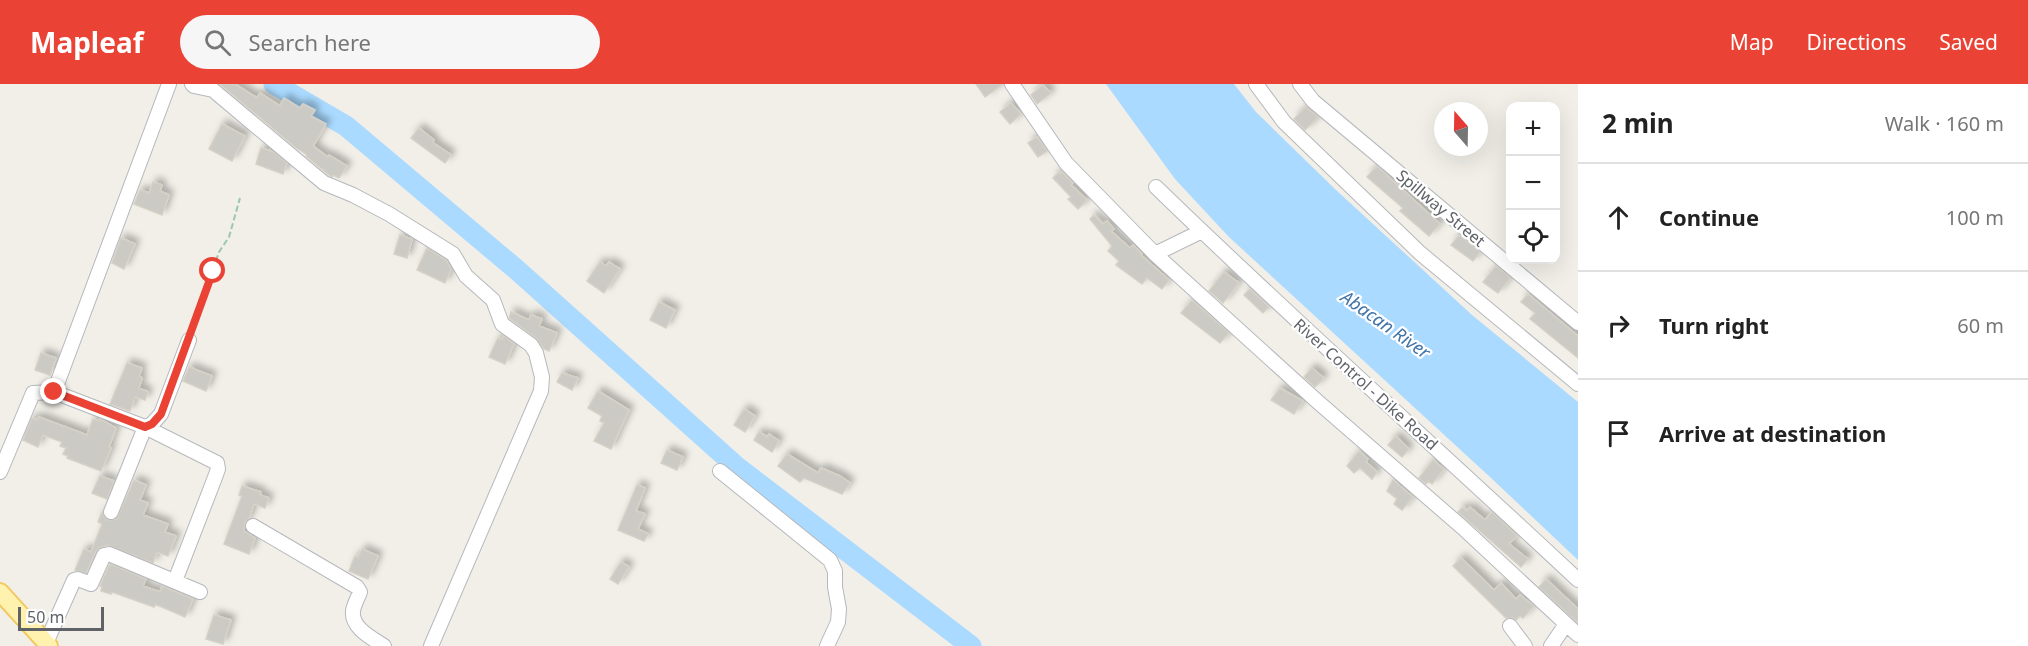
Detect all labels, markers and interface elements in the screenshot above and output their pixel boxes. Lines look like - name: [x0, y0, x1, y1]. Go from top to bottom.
- search box: [180, 15, 600, 69]
- text: Mapleaf: [30, 23, 144, 61]
- icon: search: [201, 26, 234, 59]
- text: Search here: [249, 27, 371, 57]
- text: Map: [1730, 28, 1774, 56]
- text: Directions: [1807, 28, 1906, 56]
- text: Saved: [1939, 28, 1998, 56]
- north arrow: [1434, 102, 1488, 156]
- map controls: [1506, 102, 1560, 264]
- button: +: [1506, 102, 1560, 156]
- text: 2 min: [1602, 105, 1674, 141]
- text: Walk · 160 m: [1885, 110, 2004, 137]
- button: −: [1506, 156, 1560, 210]
- street label: Spillway Street: [1392, 164, 1490, 252]
- icon: ahead: [1602, 201, 1635, 234]
- text: Continue: [1659, 202, 1759, 232]
- text: 100 m: [1946, 204, 2004, 231]
- button: locate: [1506, 210, 1560, 264]
- route start: [199, 257, 225, 283]
- water label: Abacan River: [1335, 283, 1436, 364]
- icon: right: [1602, 309, 1635, 342]
- text: Turn right: [1659, 310, 1769, 340]
- text: 60 m: [1957, 312, 2004, 339]
- street label: River Control - Dike Road: [1289, 313, 1443, 455]
- route end: [40, 378, 66, 404]
- icon: arrive: [1602, 417, 1635, 450]
- text: Arrive at destination: [1659, 418, 1886, 448]
- scale bar: [18, 604, 104, 632]
- text: 50 m: [27, 606, 64, 628]

